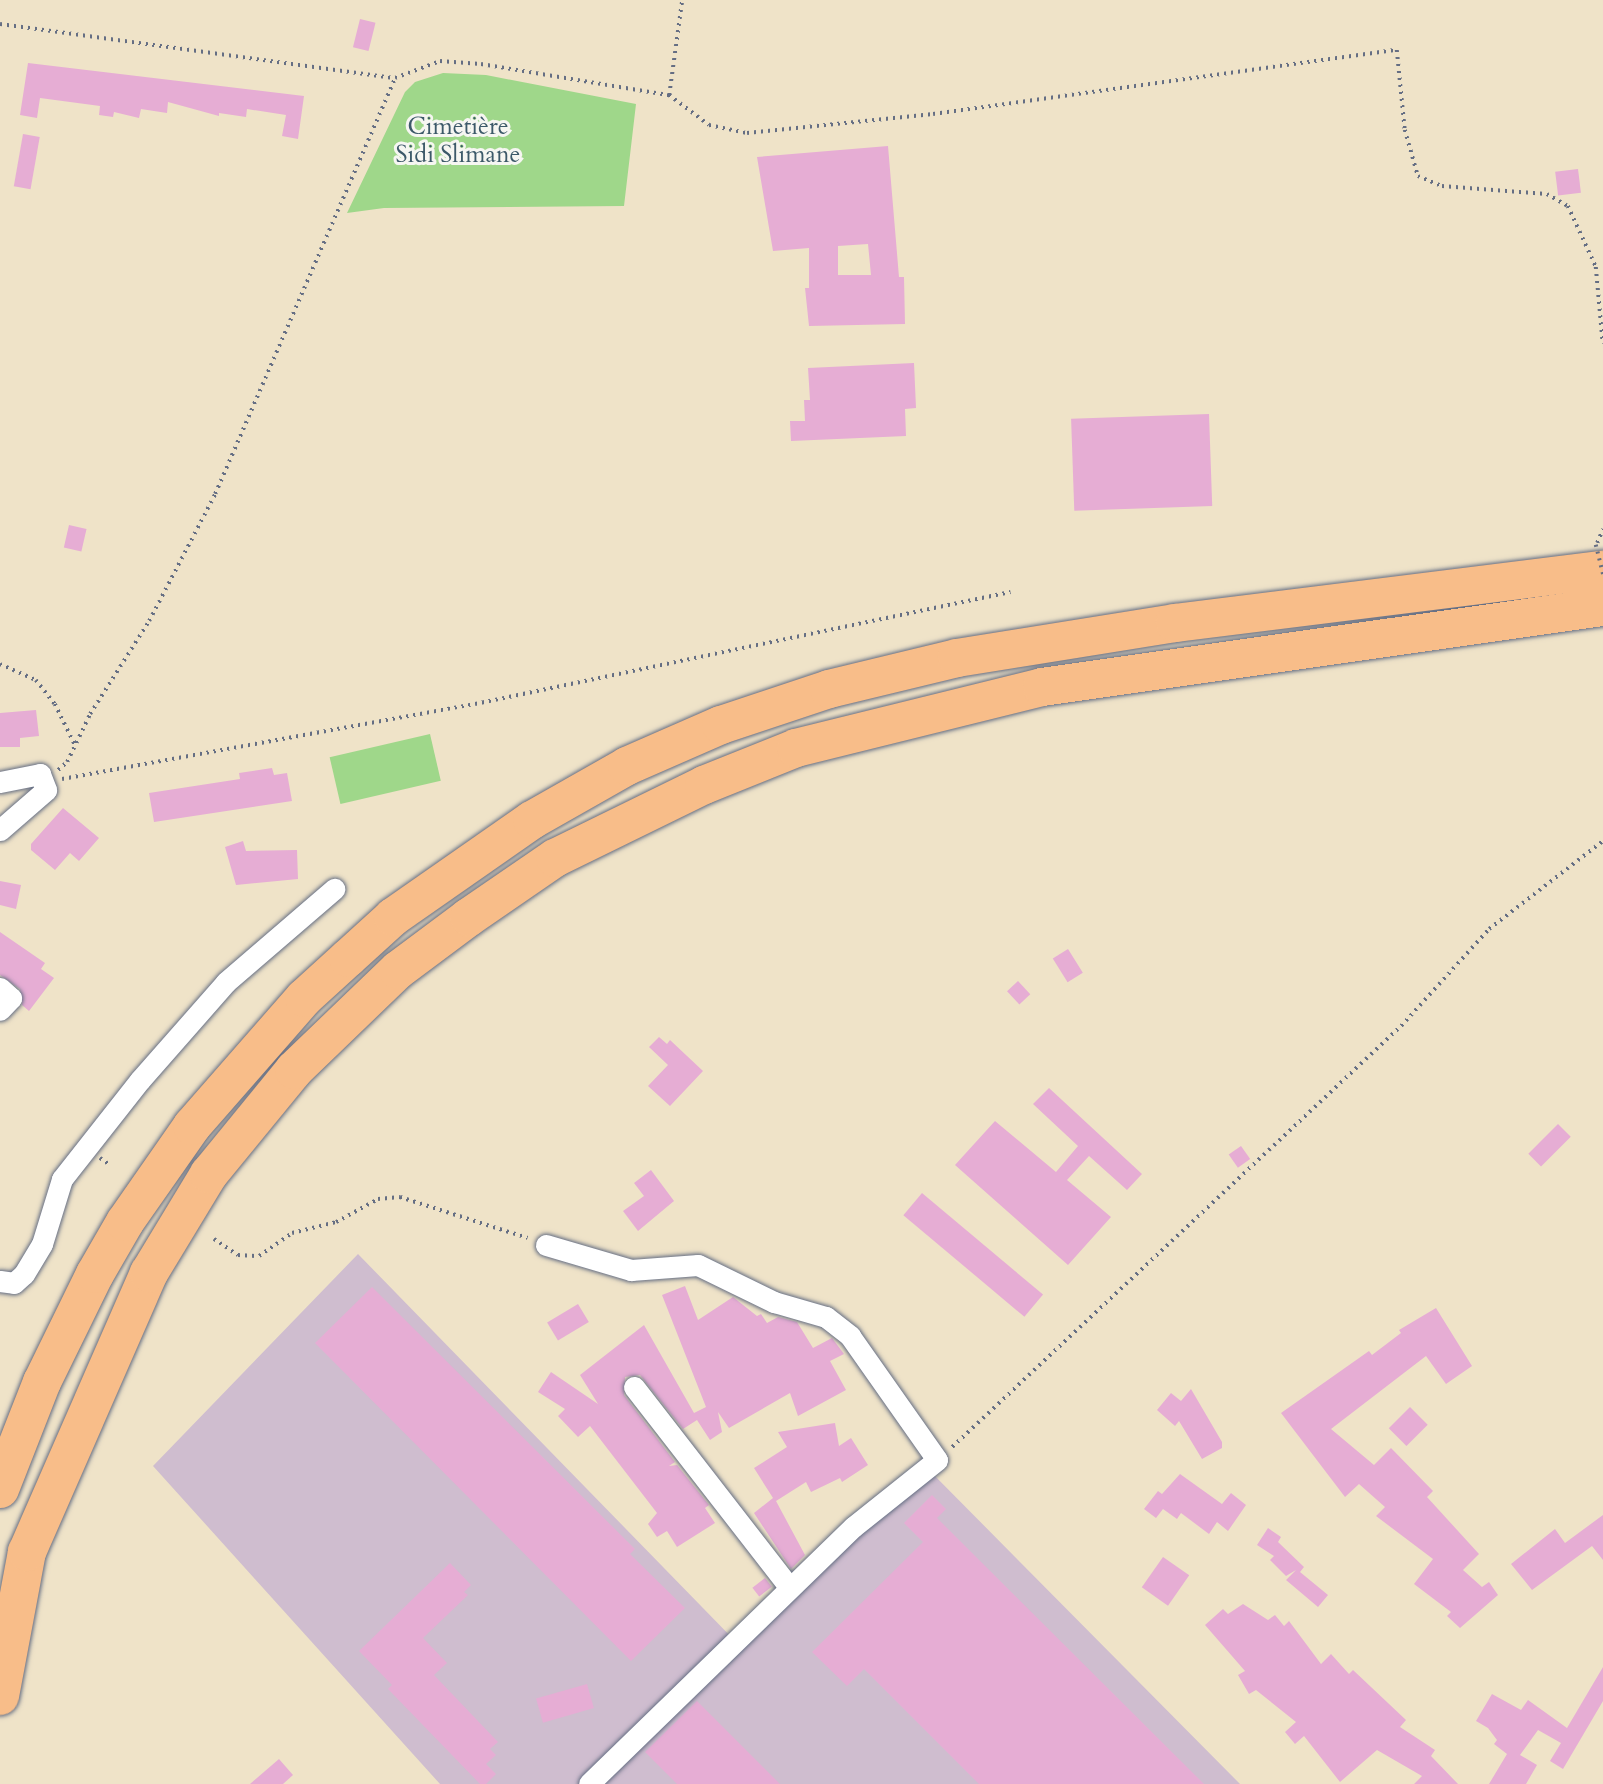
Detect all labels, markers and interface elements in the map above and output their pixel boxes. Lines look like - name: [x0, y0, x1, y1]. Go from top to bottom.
- park label: Cimetière Sidi Slimane: [396, 113, 520, 169]

